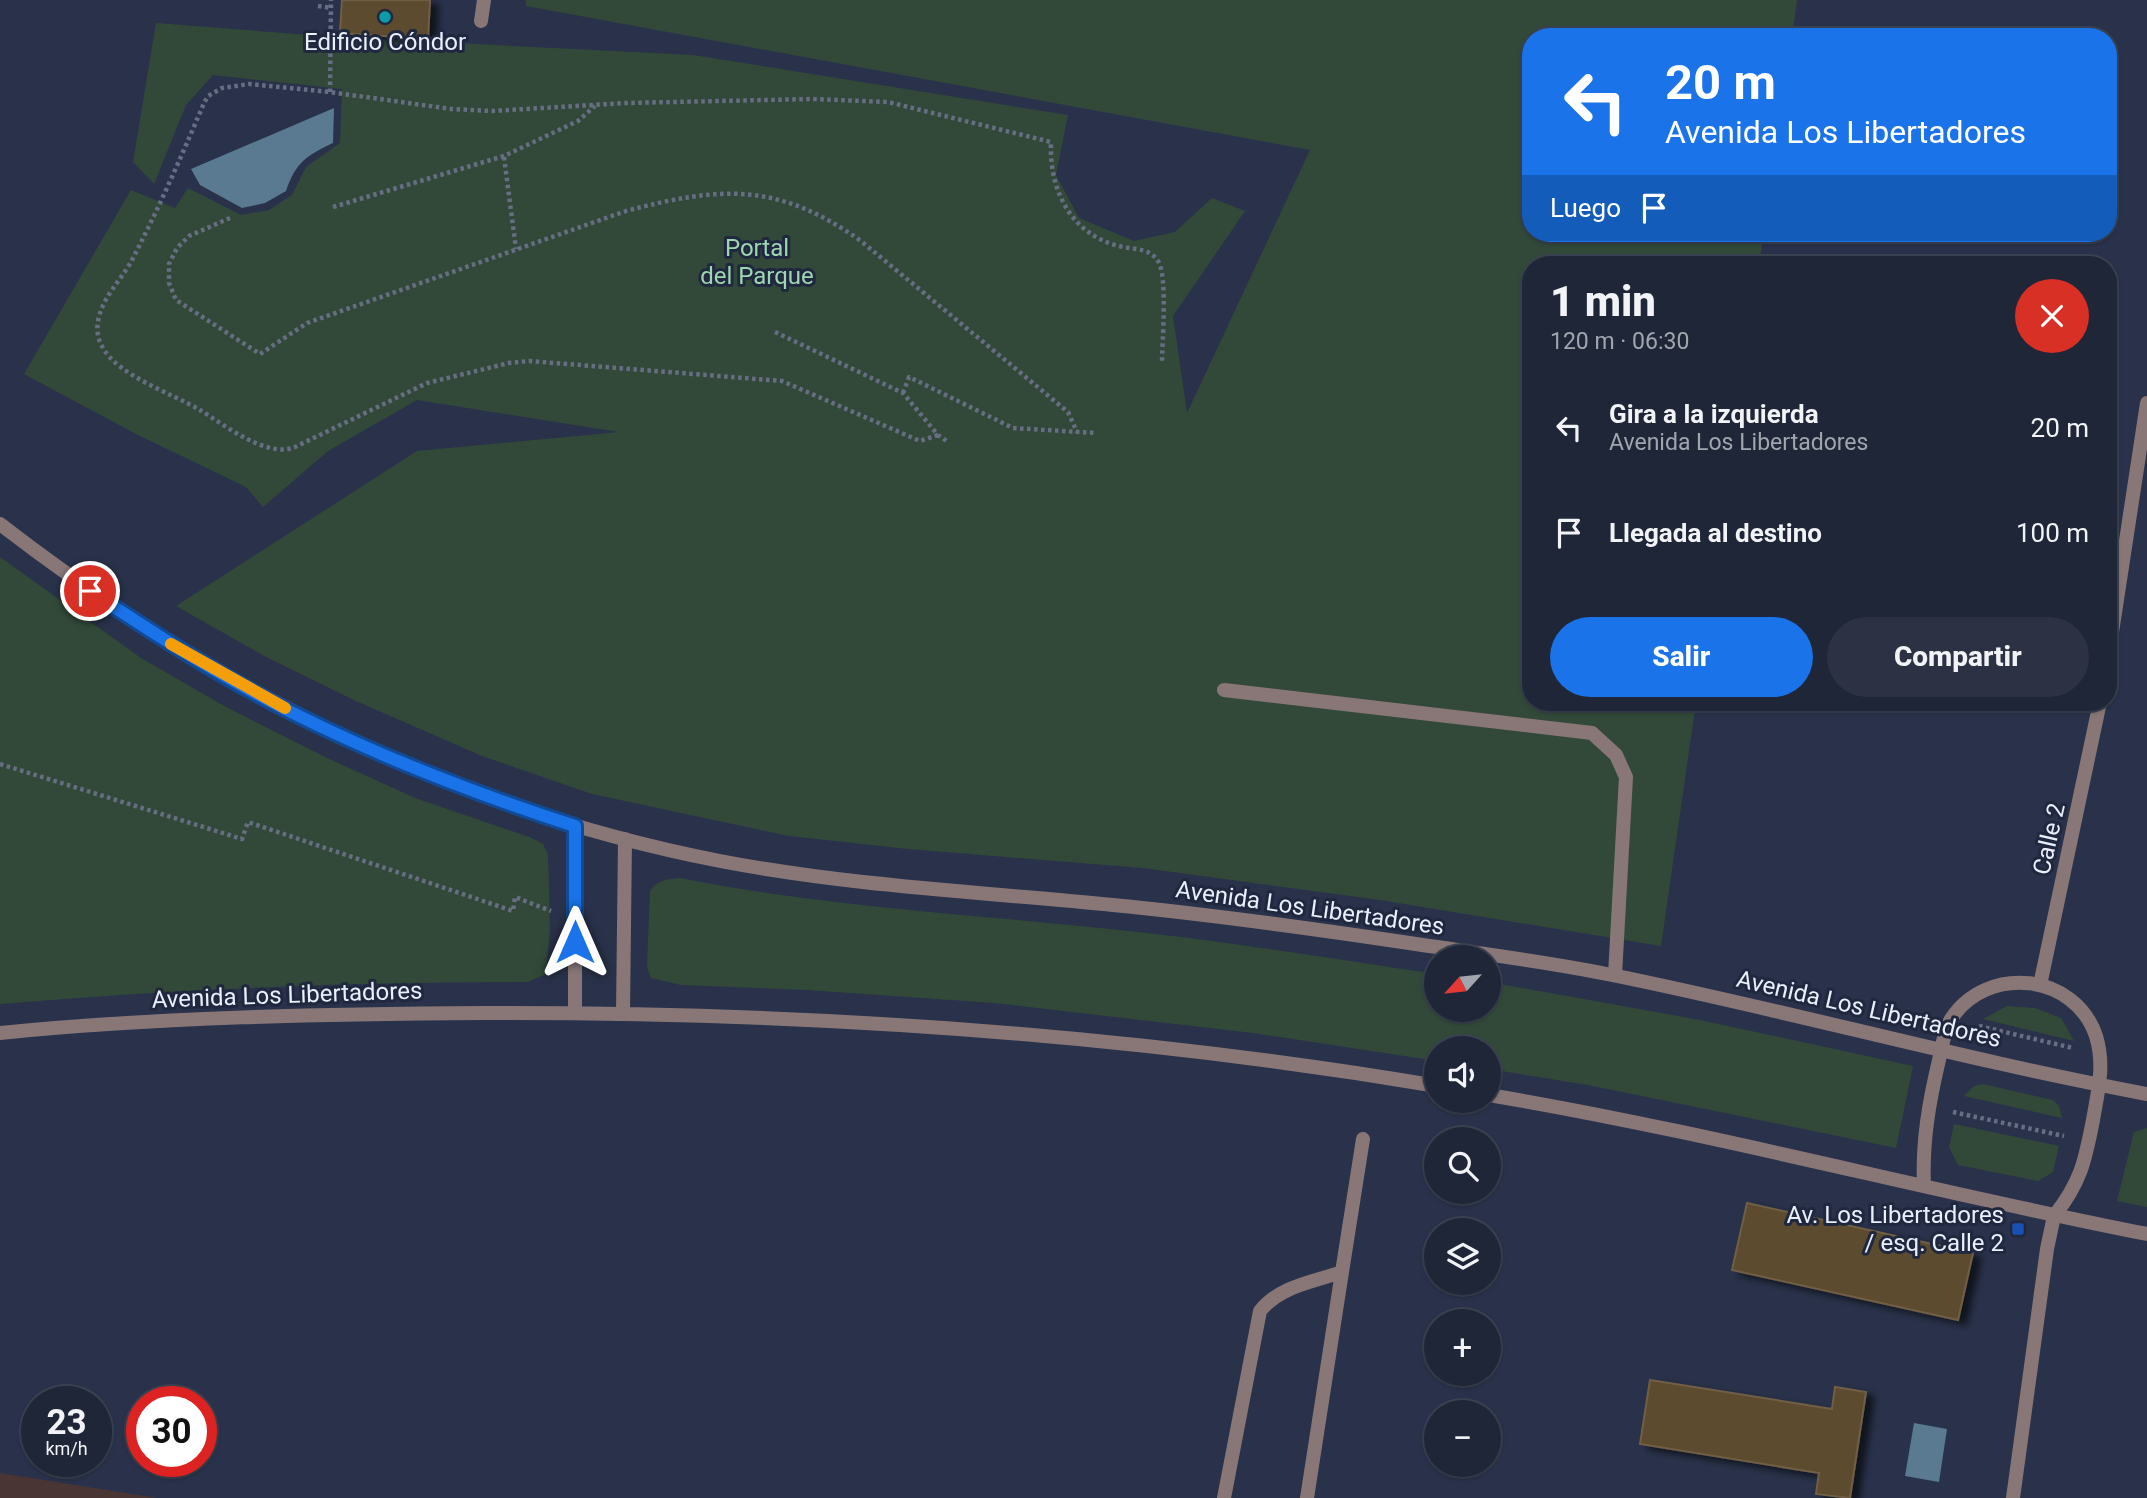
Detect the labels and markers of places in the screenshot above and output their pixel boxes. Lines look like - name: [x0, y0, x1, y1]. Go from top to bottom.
- marker: Edificio Cóndor: [377, 9, 393, 25]
- place label: Edificio Cóndor: [304, 28, 466, 56]
- pin: [60, 561, 120, 621]
- place label: Av. Los Libertadores / esq. Calle 2: [1786, 1201, 2004, 1257]
- marker: Av. Los Libertadores / esq. Calle 2: [2010, 1221, 2026, 1237]

